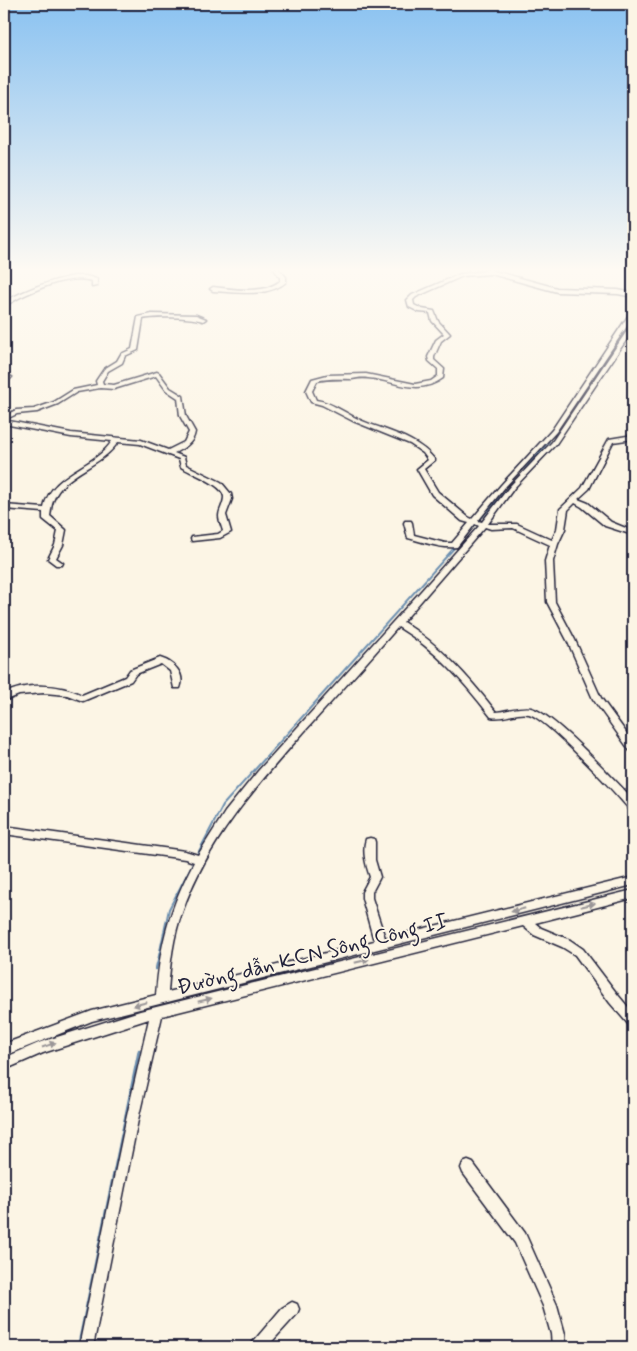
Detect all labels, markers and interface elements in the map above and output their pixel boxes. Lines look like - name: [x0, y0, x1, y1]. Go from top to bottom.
- one-way arrow: [581, 901, 596, 909]
- one-way arrow: [511, 907, 526, 915]
- street label: Đường dẫn KCN Sông Công II: [174, 908, 452, 1005]
- one-way arrow: [355, 957, 370, 965]
- one-way arrow: [197, 996, 212, 1004]
- one-way arrow: [132, 1000, 147, 1008]
- one-way arrow: [41, 1041, 56, 1049]

